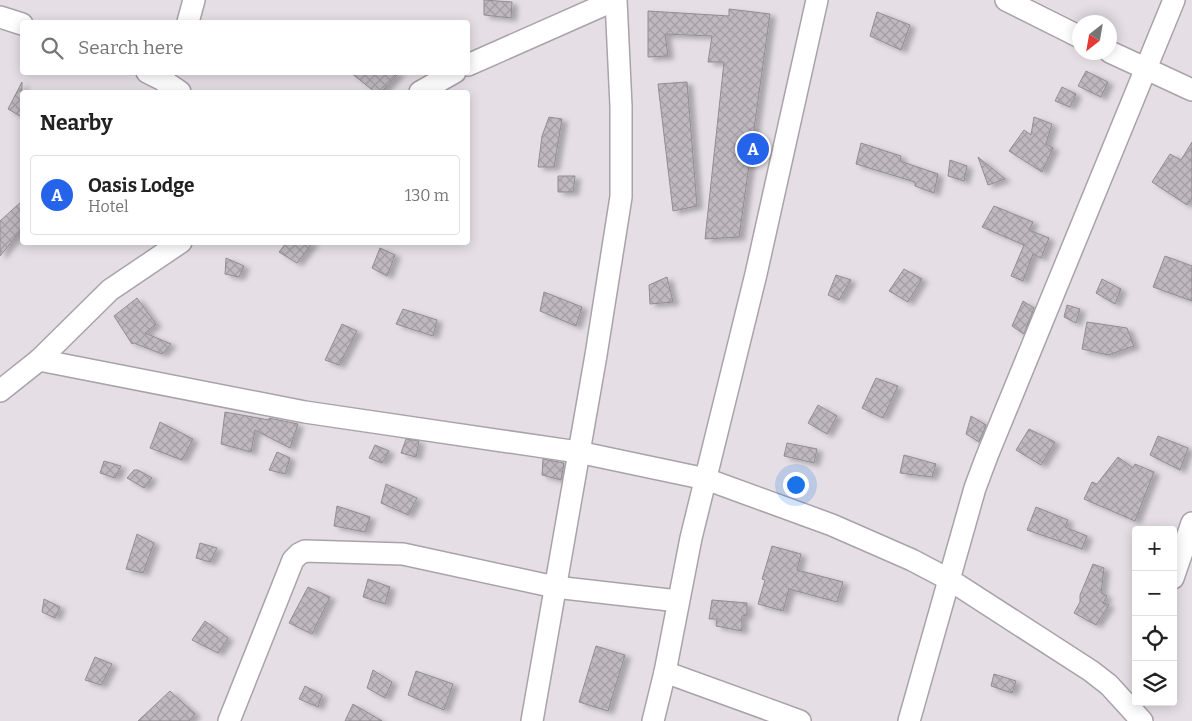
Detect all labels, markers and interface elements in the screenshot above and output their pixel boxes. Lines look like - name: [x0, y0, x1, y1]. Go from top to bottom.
- north arrow: [1072, 15, 1117, 60]
- search box: [20, 20, 470, 75]
- icon: search: [38, 34, 66, 62]
- text: Search here: [78, 36, 183, 59]
- text: Nearby: [40, 110, 113, 136]
- pin: A: [737, 130, 769, 168]
- text: Oasis Lodge: [88, 174, 194, 197]
- text: A: [51, 186, 63, 205]
- text: 130 m: [405, 186, 449, 205]
- text: Hotel: [88, 197, 129, 216]
- your location: [783, 472, 809, 498]
- map controls: [1132, 526, 1177, 706]
- button: +: [1132, 526, 1177, 571]
- button: −: [1132, 571, 1177, 616]
- button: locate: [1132, 616, 1177, 661]
- button: layers: [1132, 661, 1177, 706]

